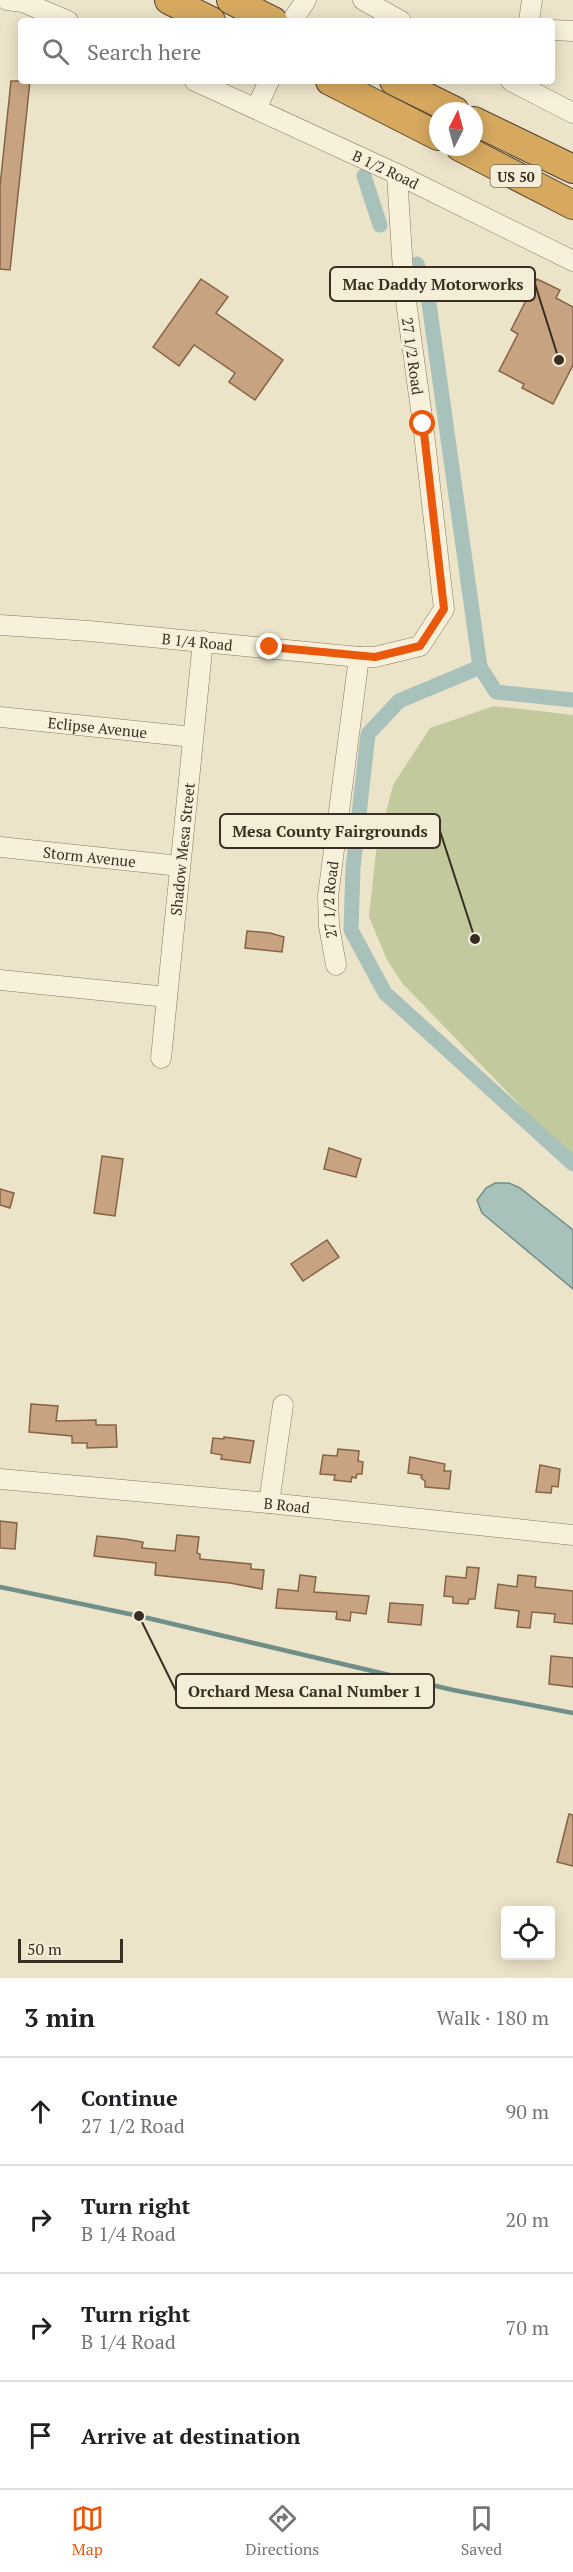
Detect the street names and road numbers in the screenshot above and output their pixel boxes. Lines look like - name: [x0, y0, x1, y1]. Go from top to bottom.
- street label: B 1/2 Road: [349, 145, 422, 193]
- road number: US 50: [490, 165, 542, 187]
- street label: 27 1/2 Road: [398, 316, 428, 396]
- street label: B 1/4 Road: [161, 628, 234, 655]
- street label: Eclipse Avenue: [47, 712, 148, 742]
- street label: Shadow Mesa Street: [165, 781, 199, 917]
- street label: Storm Avenue: [42, 842, 137, 871]
- street label: 27 1/2 Road: [318, 860, 342, 940]
- street label: B Road: [263, 1493, 311, 1517]

